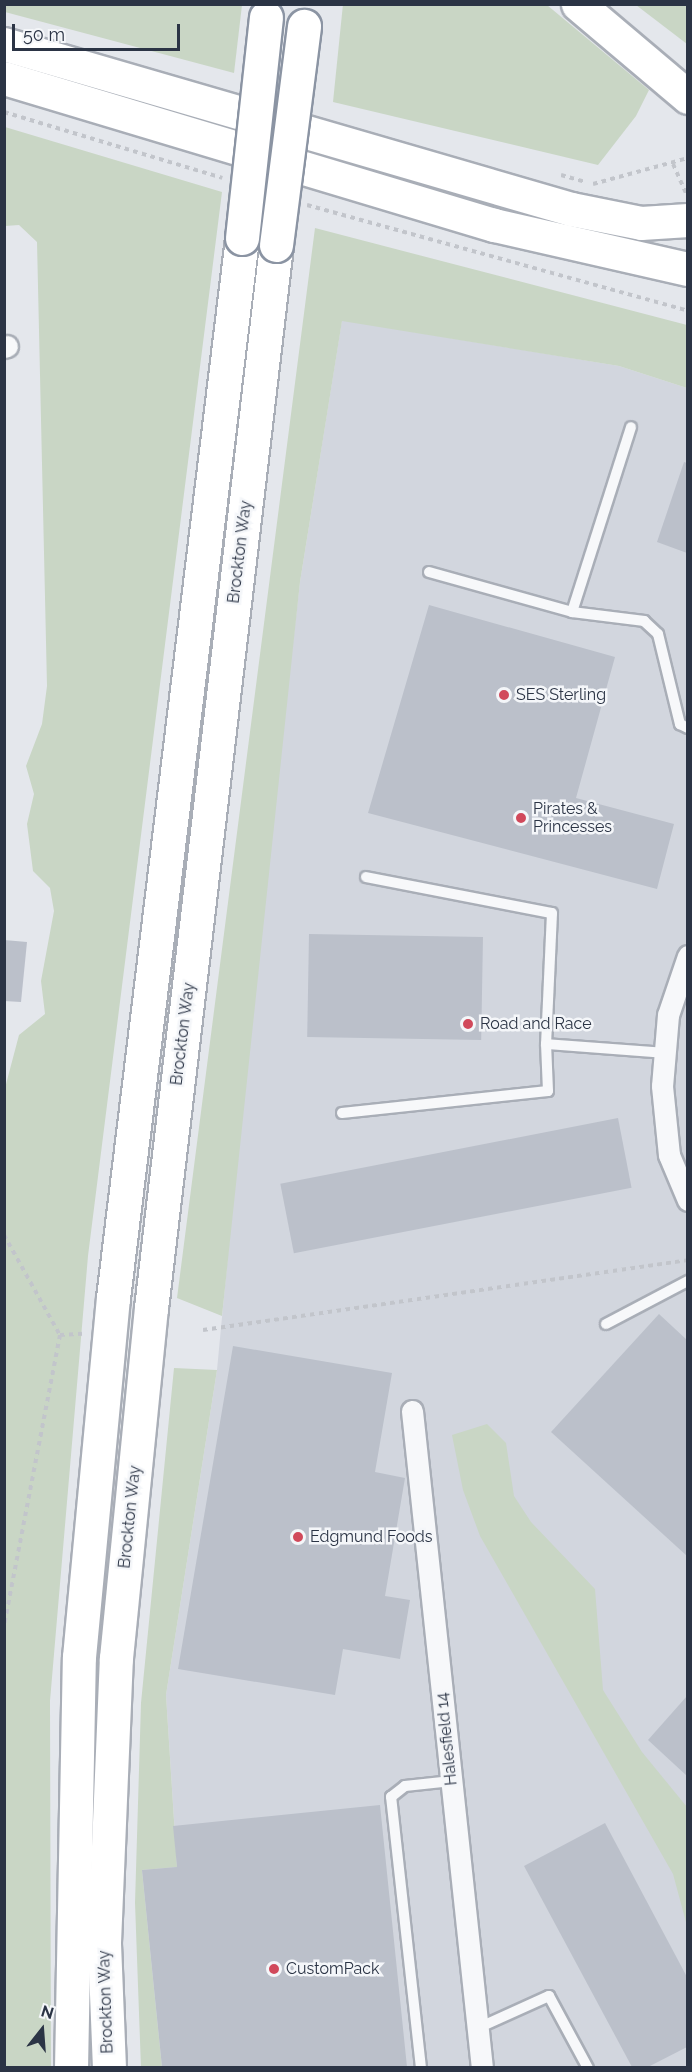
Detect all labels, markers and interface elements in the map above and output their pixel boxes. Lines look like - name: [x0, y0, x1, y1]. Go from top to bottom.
- scale bar: [15, 12, 183, 50]
- text: 50 m: [23, 24, 65, 45]
- street label: Brockton Way: [224, 499, 256, 605]
- place label: SES Sterling: [516, 685, 606, 705]
- marker: SES Sterling: [497, 688, 511, 702]
- place label: Pirates & Princesses: [533, 799, 612, 837]
- marker: Pirates & Princesses: [514, 811, 528, 825]
- street label: Brockton Way: [167, 981, 199, 1087]
- place label: Road and Race: [480, 1014, 592, 1034]
- marker: Road and Race: [461, 1017, 475, 1031]
- street label: Brockton Way: [115, 1464, 145, 1570]
- place label: Edgmund Foods: [310, 1527, 433, 1547]
- marker: Edgmund Foods: [291, 1530, 305, 1544]
- street label: Halesfield 14: [433, 1692, 461, 1786]
- street label: Brockton Way: [95, 1950, 117, 2054]
- place label: CustomPack: [286, 1959, 379, 1979]
- marker: CustomPack: [267, 1962, 281, 1976]
- north arrow: [12, 2000, 72, 2060]
- text: N: [39, 2001, 56, 2023]

